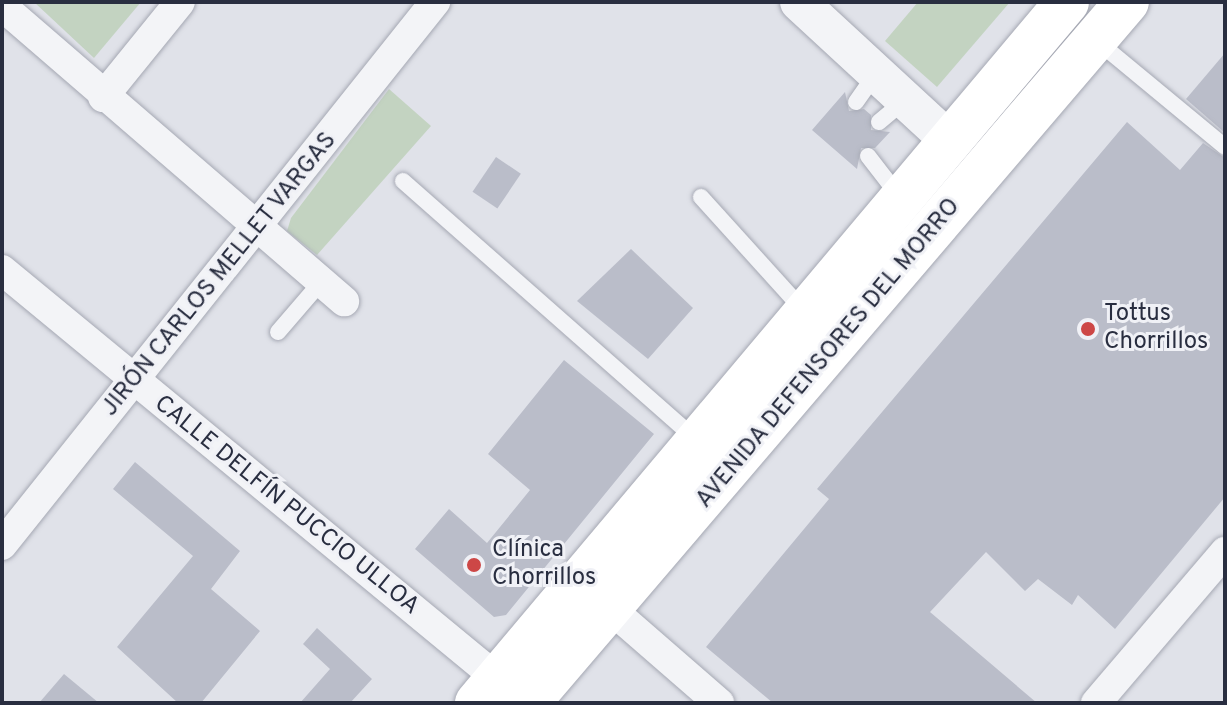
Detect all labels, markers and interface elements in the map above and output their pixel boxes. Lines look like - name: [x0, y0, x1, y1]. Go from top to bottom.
- street label: JIRÓN CARLOS MELLET VARGAS: [96, 127, 344, 423]
- street label: AVENIDA DEFENSORES DEL MORRO: [690, 193, 968, 515]
- place label: Tottus Chorrillos: [1104, 301, 1208, 357]
- marker: Tottus Chorrillos: [1079, 320, 1097, 338]
- street label: CALLE DELFÍN PUCCIO ULLOA: [148, 390, 424, 622]
- place label: Clínica Chorrillos: [492, 537, 596, 593]
- marker: Clínica Chorrillos: [463, 554, 485, 576]

